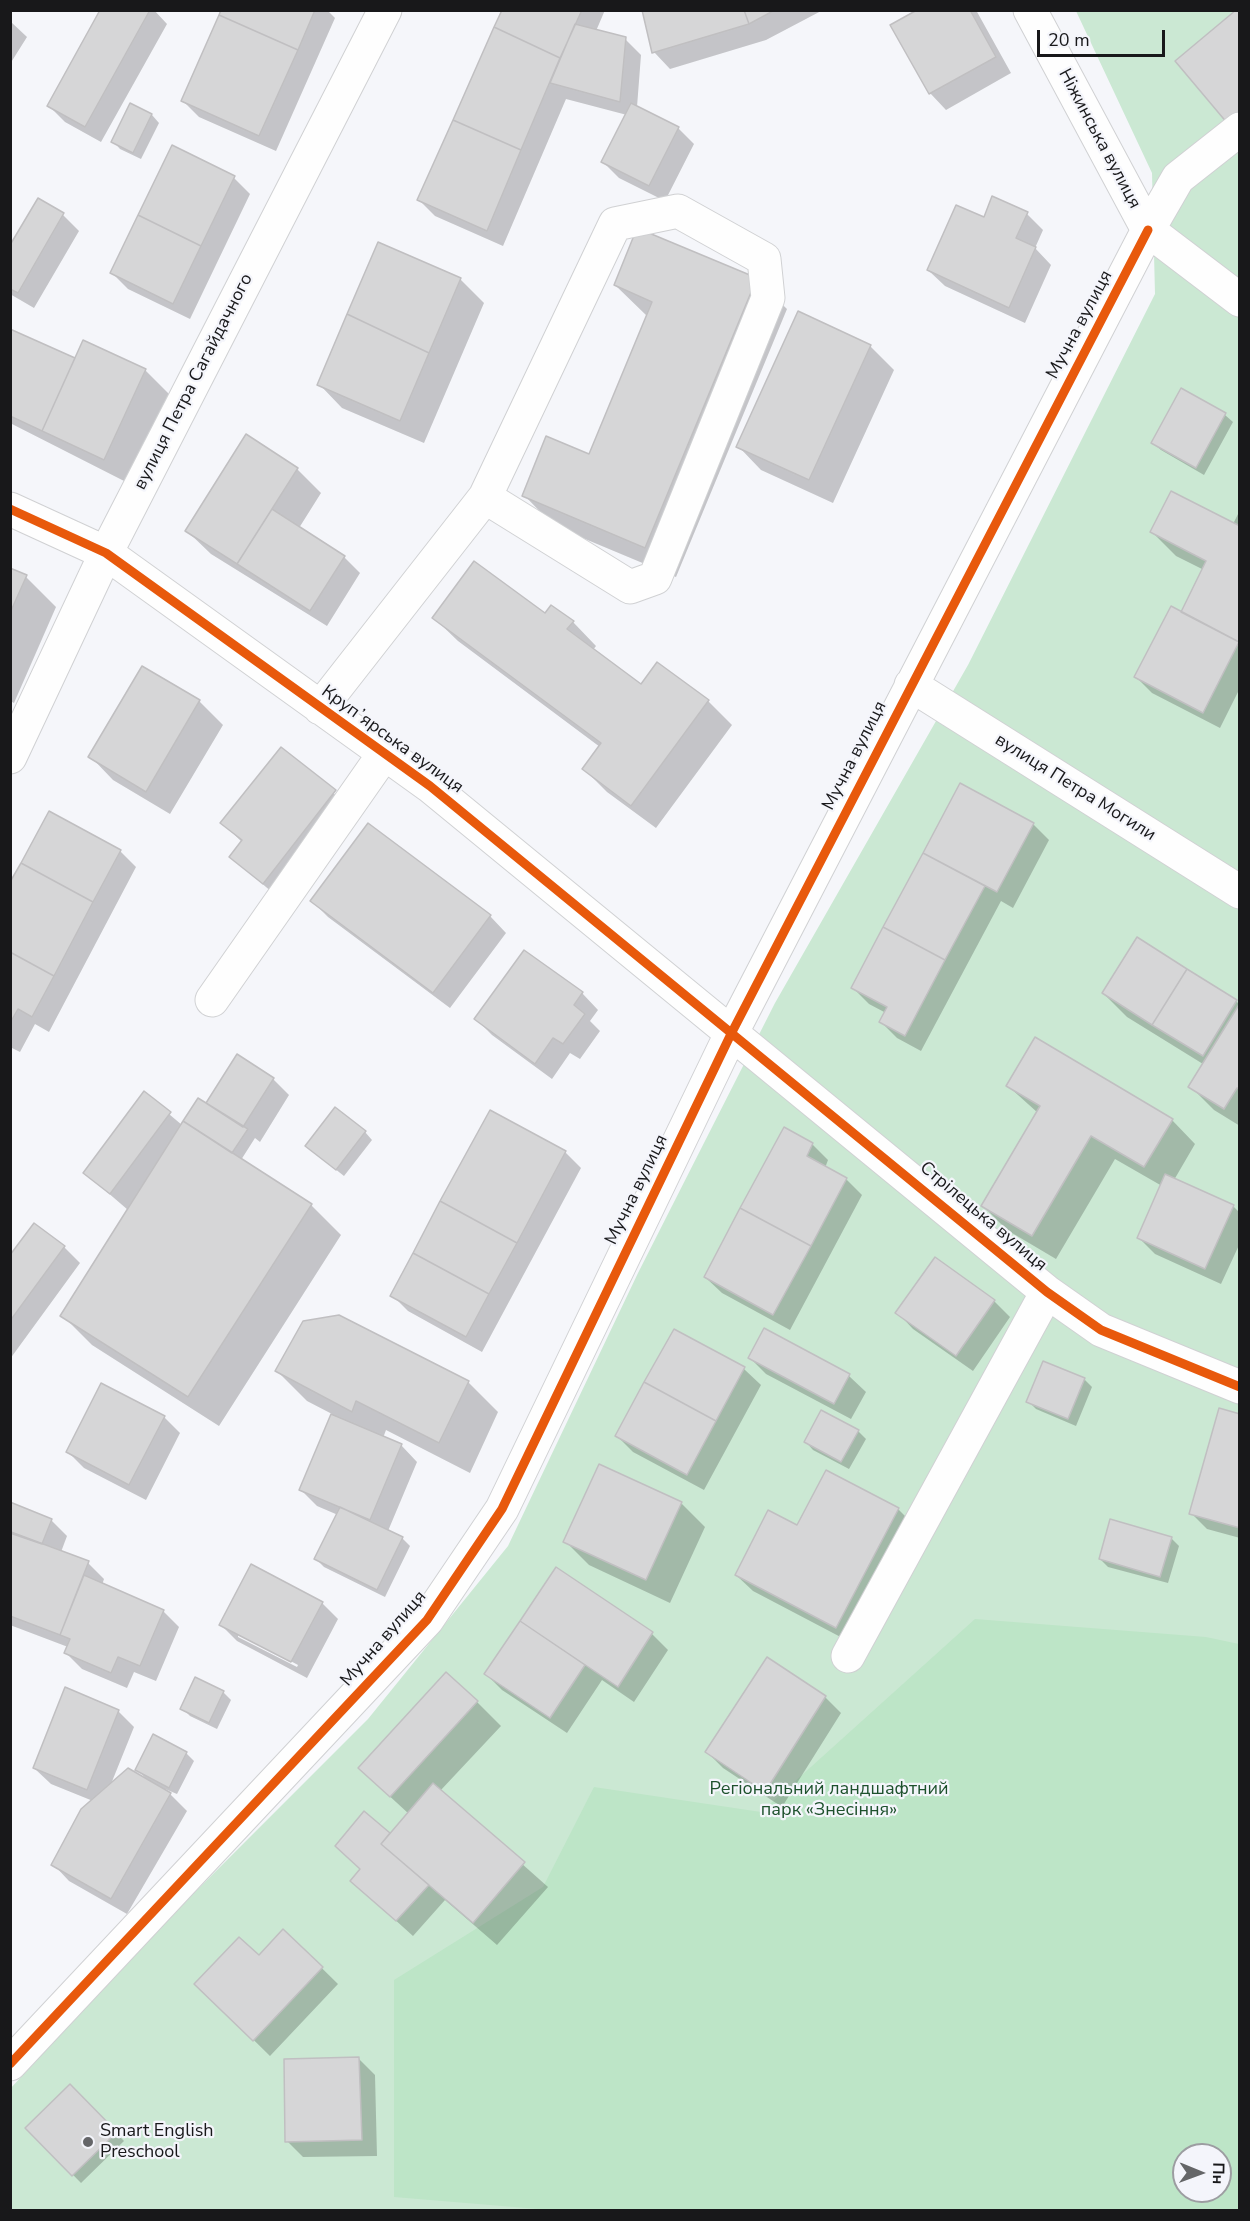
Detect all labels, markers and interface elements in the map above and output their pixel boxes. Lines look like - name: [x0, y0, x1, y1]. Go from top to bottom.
- scale bar: [1040, 18, 1168, 56]
- text: 20 m: [1048, 28, 1090, 52]
- street label: Ніжинська вулиця: [1053, 65, 1145, 213]
- street label: Мучна вулиця: [1042, 267, 1118, 383]
- street label: вулиця Петра Сагайдачного: [130, 270, 258, 494]
- street label: Крупʼярська вулиця: [317, 681, 467, 799]
- street label: Мучна вулиця: [818, 698, 892, 814]
- street label: вулиця Петра Могили: [990, 730, 1160, 846]
- street label: Мучна вулиця: [601, 1131, 673, 1249]
- street label: Стрілецька вулиця: [915, 1157, 1051, 1277]
- street label: Мучна вулиця: [337, 1587, 431, 1691]
- park label: Регіональний ландшафтний парк «Знесіння»: [710, 1779, 948, 1822]
- place label: Smart English Preschool: [100, 2121, 214, 2164]
- marker: Smart English Preschool: [81, 2135, 95, 2149]
- north arrow: [1172, 2143, 1232, 2203]
- text: Пн: [1207, 2162, 1229, 2184]

